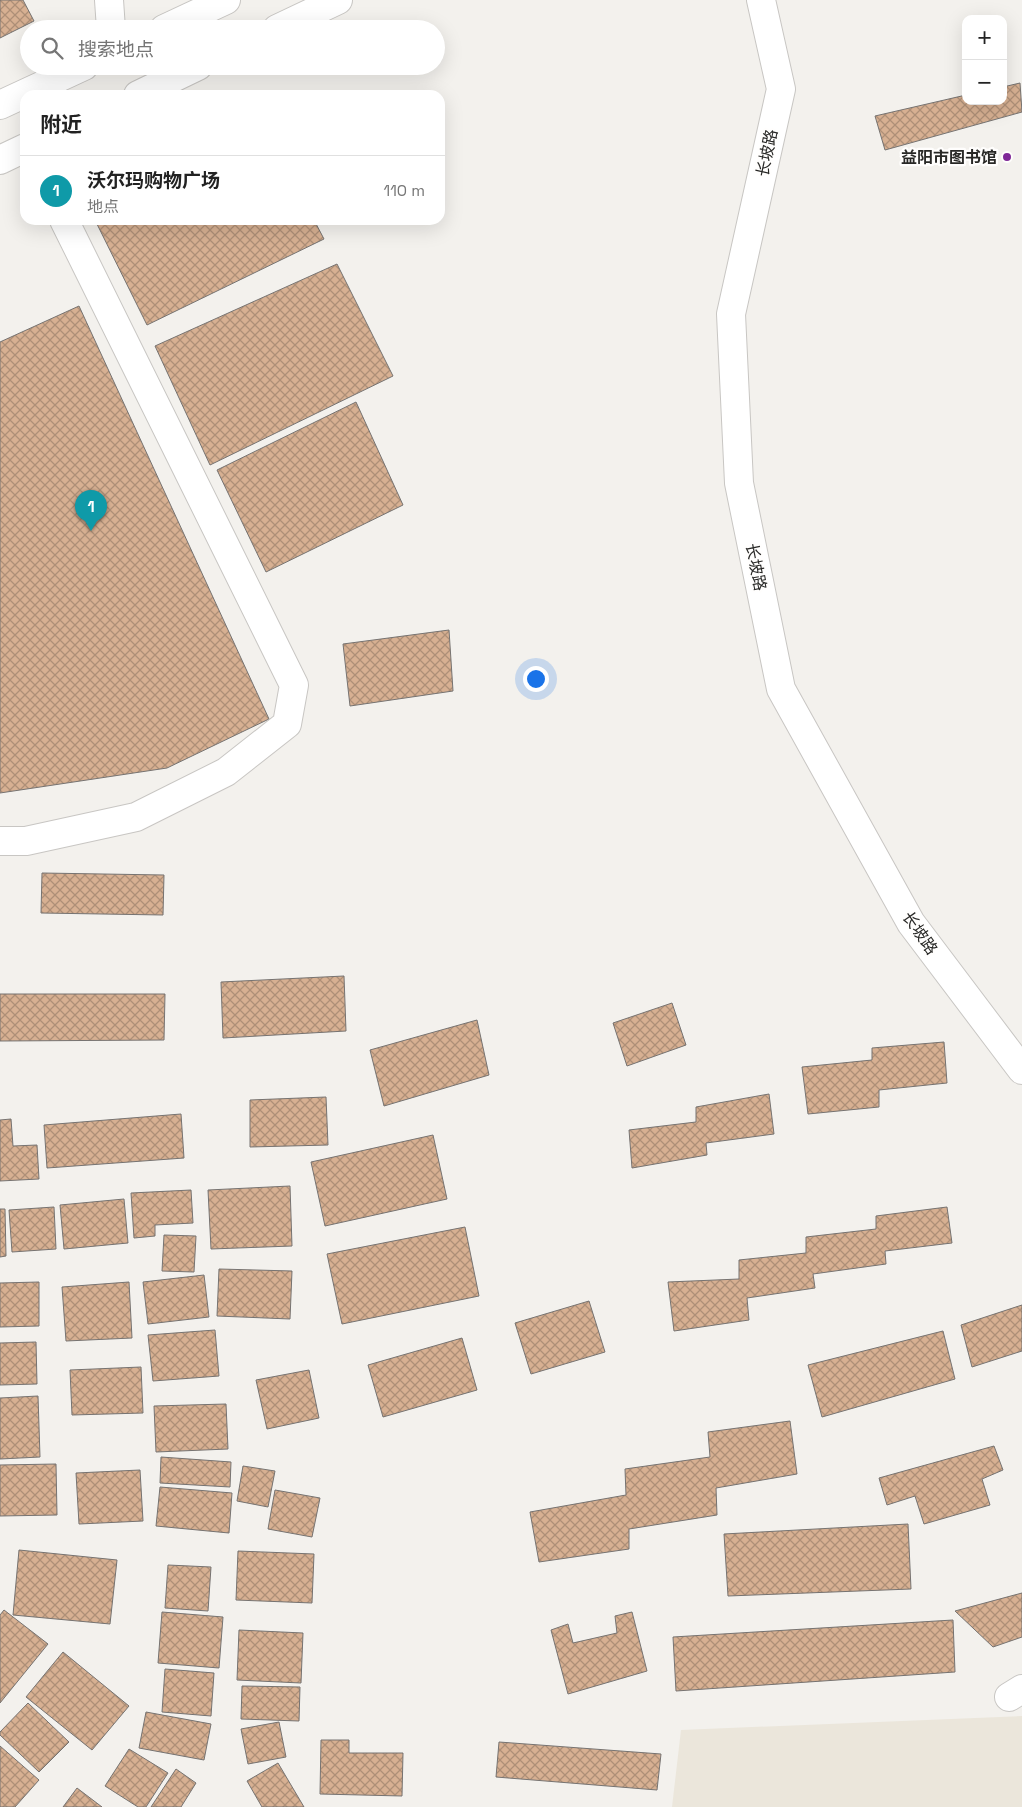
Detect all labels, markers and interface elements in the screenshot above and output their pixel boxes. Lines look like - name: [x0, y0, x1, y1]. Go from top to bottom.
- map controls: [962, 15, 1007, 105]
- button: +: [962, 15, 1007, 60]
- search box: [20, 20, 445, 75]
- icon: search: [38, 34, 66, 62]
- text: 搜索地点: [78, 37, 154, 62]
- button: −: [962, 60, 1007, 105]
- text: 附近: [40, 111, 82, 138]
- street label: 长坡路: [752, 127, 782, 179]
- place label: 益阳市图书馆: [901, 147, 997, 168]
- marker: 益阳市图书馆: [1001, 151, 1013, 163]
- text: 沃尔玛购物广场: [87, 168, 220, 193]
- text: 1: [52, 180, 60, 201]
- text: 110 m: [383, 180, 425, 201]
- text: 地点: [87, 196, 119, 217]
- pin: 1: [75, 490, 107, 531]
- street label: 长坡路: [741, 541, 771, 593]
- your location: [523, 666, 549, 692]
- street label: 长坡路: [898, 907, 942, 959]

